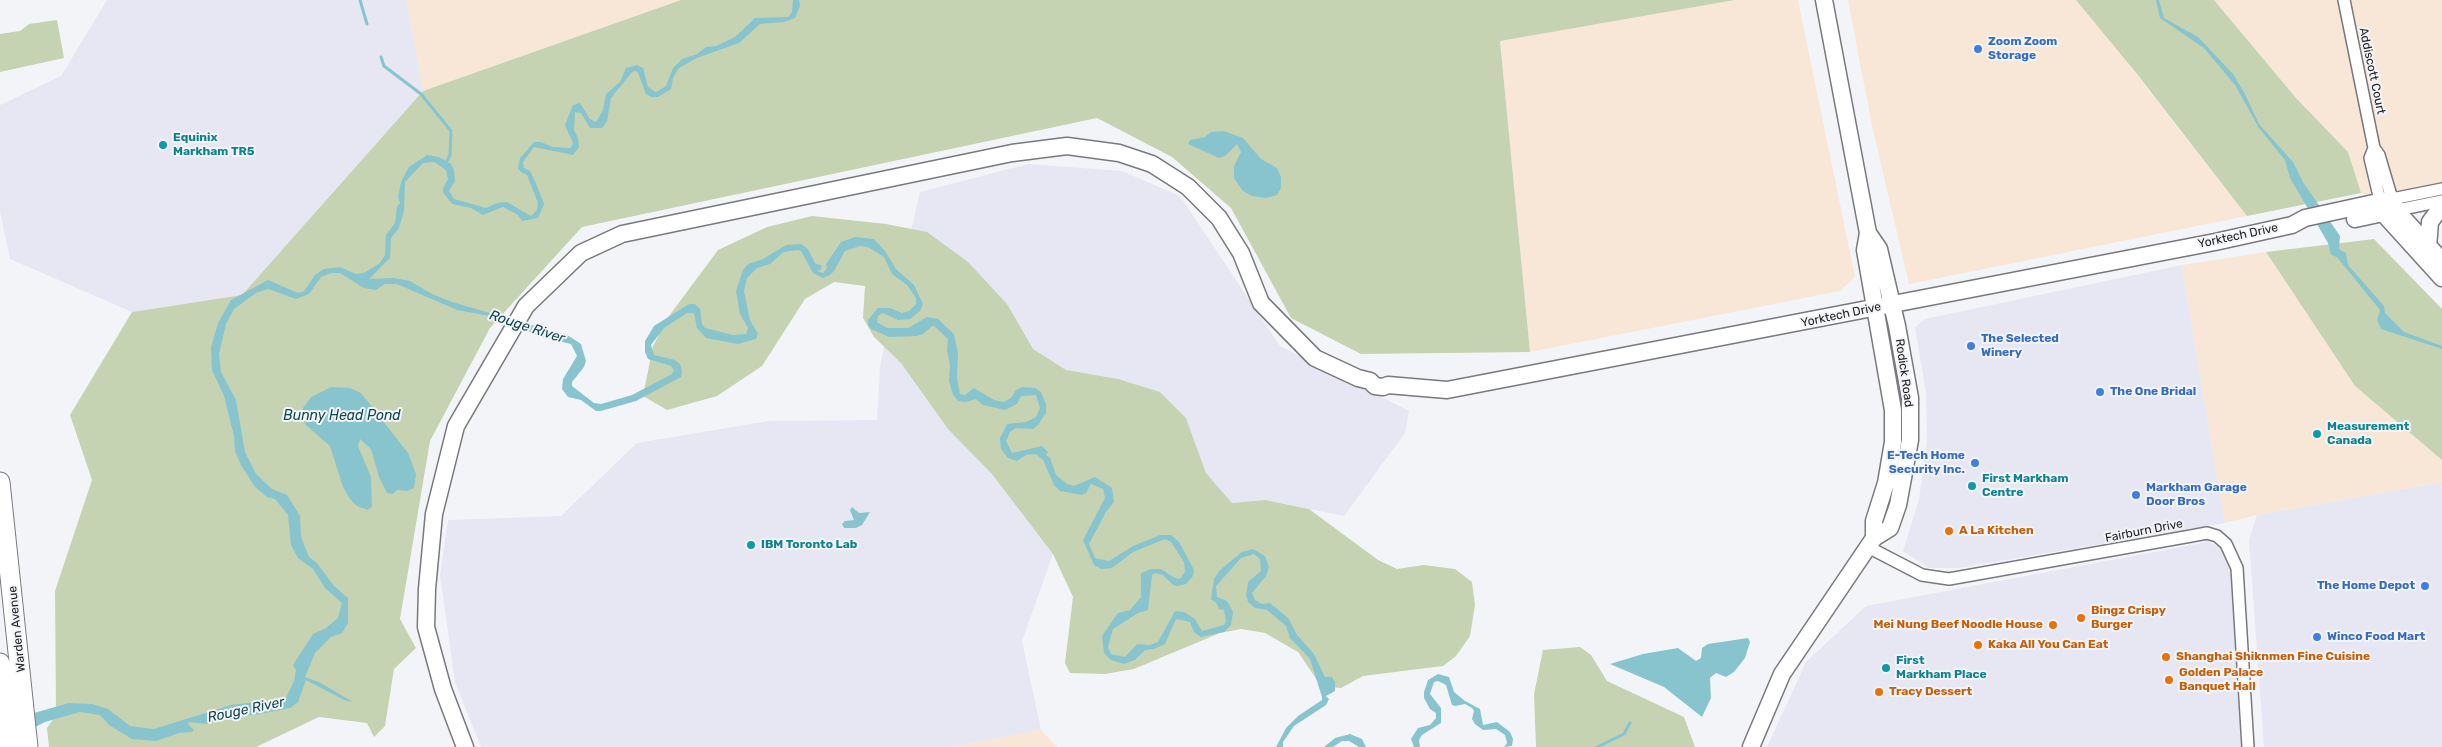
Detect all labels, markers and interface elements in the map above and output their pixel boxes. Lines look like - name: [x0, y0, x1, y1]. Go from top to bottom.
- street label: Addiscott Court: [2356, 26, 2388, 116]
- place label: Zoom Zoom Storage: [1988, 35, 2057, 63]
- marker: Zoom Zoom Storage: [1972, 43, 1984, 55]
- place label: Equinix Markham TR5: [173, 131, 255, 159]
- marker: Equinix Markham TR5: [157, 139, 169, 151]
- street label: Yorktech Drive: [2197, 220, 2279, 252]
- street label: Yorktech Drive: [1800, 299, 1882, 331]
- water label: Rouge River: [487, 307, 567, 347]
- place label: The Selected Winery: [1981, 332, 2059, 360]
- street label: Rodick Road: [1892, 338, 1916, 408]
- marker: The Selected Winery: [1965, 340, 1977, 352]
- place label: The One Bridal: [2110, 385, 2196, 399]
- marker: The One Bridal: [2094, 386, 2106, 398]
- water label: Bunny Head Pond: [283, 408, 401, 424]
- place label: Measurement Canada: [2327, 420, 2409, 448]
- marker: Measurement Canada: [2311, 428, 2323, 440]
- place label: E-Tech Home Security Inc.: [1887, 449, 1965, 477]
- marker: E-Tech Home Security Inc.: [1969, 457, 1981, 469]
- place label: First Markham Centre: [1982, 472, 2068, 500]
- marker: First Markham Centre: [1966, 480, 1978, 492]
- place label: Markham Garage Door Bros: [2146, 481, 2247, 509]
- marker: Markham Garage Door Bros: [2130, 489, 2142, 501]
- street label: Fairburn Drive: [2104, 516, 2184, 546]
- place label: A La Kitchen: [1959, 524, 2034, 538]
- marker: A La Kitchen: [1943, 525, 1955, 537]
- place label: IBM Toronto Lab: [761, 538, 857, 552]
- marker: IBM Toronto Lab: [745, 539, 757, 551]
- place label: The Home Depot: [2317, 579, 2415, 593]
- marker: The Home Depot: [2419, 580, 2431, 592]
- street label: Warden Avenue: [5, 585, 29, 673]
- place label: Bingz Crispy Burger: [2091, 604, 2166, 632]
- marker: Bingz Crispy Burger: [2075, 612, 2087, 624]
- place label: Mei Nung Beef Noodle House: [1874, 618, 2043, 632]
- marker: Mei Nung Beef Noodle House: [2047, 619, 2059, 631]
- place label: Winco Food Mart: [2327, 630, 2425, 644]
- marker: Winco Food Mart: [2311, 631, 2323, 643]
- place label: Kaka All You Can Eat: [1988, 638, 2108, 652]
- marker: Kaka All You Can Eat: [1972, 639, 1984, 651]
- place label: Shanghai Shiknmen Fine Cuisine: [2176, 650, 2370, 664]
- marker: Shanghai Shiknmen Fine Cuisine: [2160, 651, 2172, 663]
- place label: First Markham Place: [1896, 654, 1987, 682]
- marker: First Markham Place: [1880, 662, 1892, 674]
- place label: Golden Palace Banquet Hall: [2179, 666, 2263, 694]
- marker: Golden Palace Banquet Hall: [2163, 674, 2175, 686]
- place label: Tracy Dessert: [1889, 685, 1972, 699]
- marker: Tracy Dessert: [1873, 686, 1885, 698]
- water label: Rouge River: [206, 694, 286, 726]

